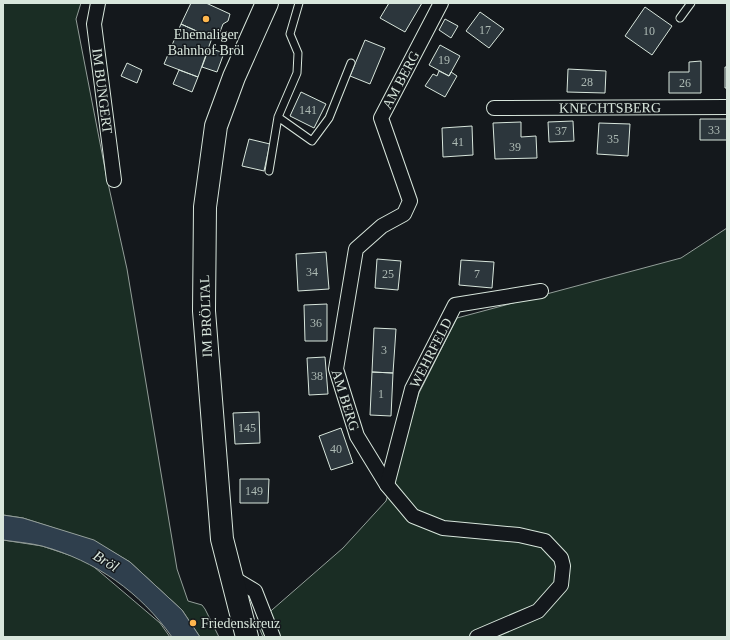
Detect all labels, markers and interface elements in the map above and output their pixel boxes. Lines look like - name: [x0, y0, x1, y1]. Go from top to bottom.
- marker: Ehemaliger Bahnhof Bröl: [201, 14, 211, 24]
- house number: 17: [479, 23, 491, 37]
- house number: 10: [643, 24, 655, 38]
- place label: Ehemaliger Bahnhof Bröl: [168, 27, 244, 58]
- street label: IM BUNGERT: [90, 47, 116, 135]
- street label: AM BERG: [379, 48, 423, 112]
- house number: 19: [438, 53, 450, 67]
- house number: 28: [581, 75, 593, 89]
- house number: 26: [679, 76, 691, 90]
- street label: KNECHTSBERG: [559, 100, 661, 115]
- house number: 141: [299, 103, 317, 117]
- house number: 33: [708, 123, 720, 137]
- house number: 37: [555, 124, 567, 138]
- house number: 35: [607, 132, 619, 146]
- house number: 41: [452, 135, 464, 149]
- house number: 39: [509, 140, 521, 154]
- house number: 34: [306, 265, 318, 279]
- house number: 25: [382, 267, 394, 281]
- house number: 7: [474, 267, 480, 281]
- street label: IM BRÖLTAL: [196, 274, 215, 358]
- street label: WEHRFELD: [407, 315, 455, 390]
- house number: 36: [310, 316, 322, 330]
- house number: 3: [381, 343, 387, 357]
- street label: AM BERG: [329, 368, 362, 433]
- house number: 38: [311, 369, 323, 383]
- house number: 1: [378, 387, 384, 401]
- house number: 145: [238, 421, 256, 435]
- house number: 40: [330, 442, 342, 456]
- house number: 149: [245, 484, 263, 498]
- water label: Bröl: [90, 547, 122, 575]
- place label: Friedenskreuz: [201, 616, 280, 631]
- marker: Friedenskreuz: [188, 618, 198, 628]

